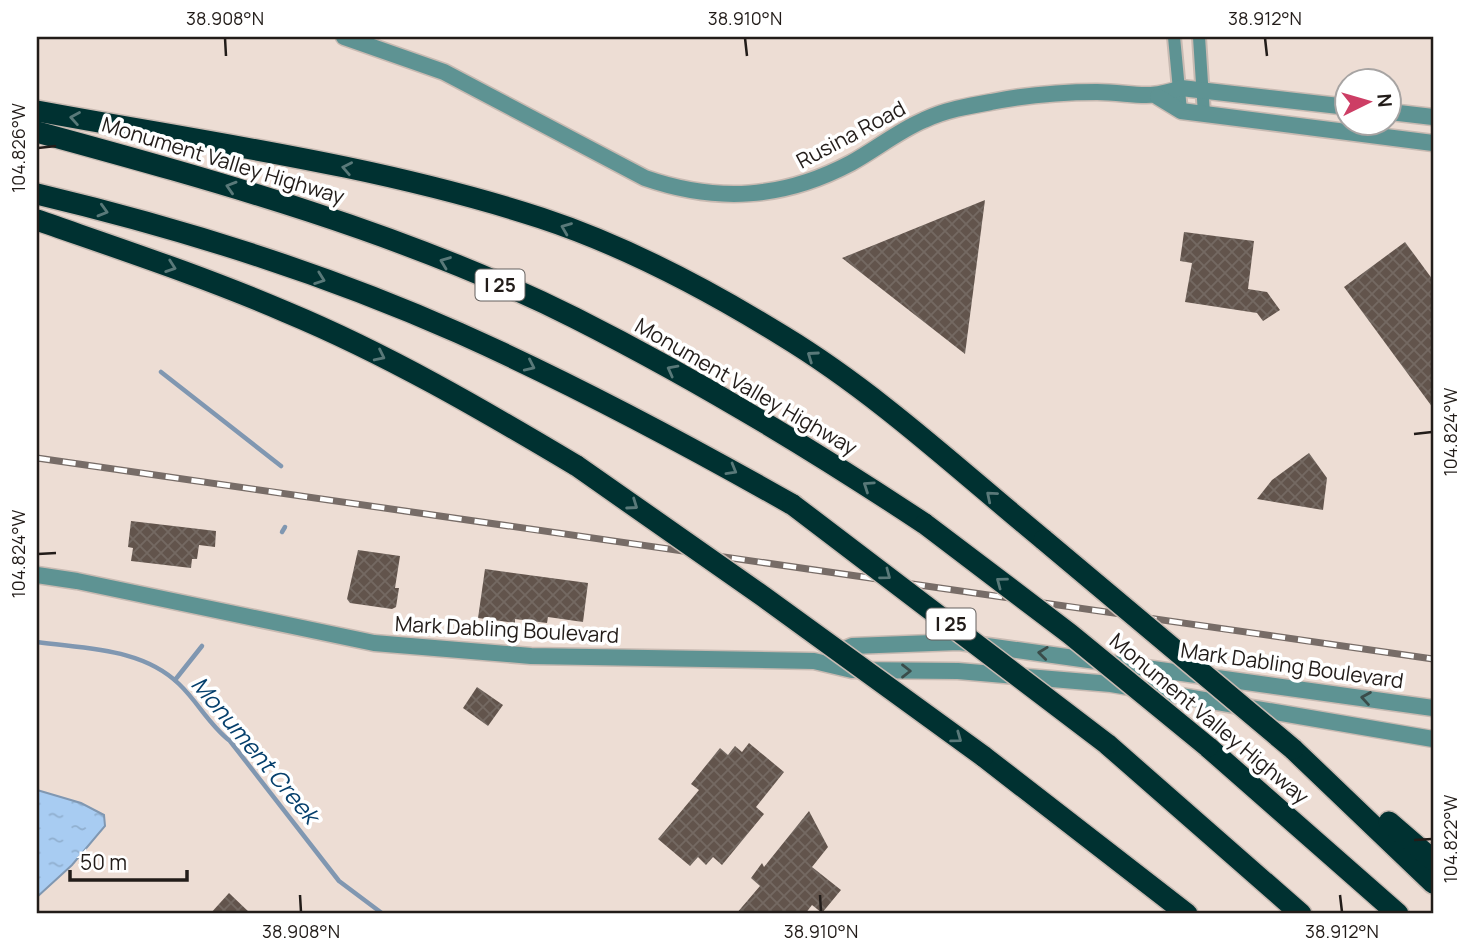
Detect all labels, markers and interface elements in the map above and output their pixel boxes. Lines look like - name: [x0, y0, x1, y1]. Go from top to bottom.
- text: 38.908°N: [186, 6, 264, 30]
- text: 38.910°N: [708, 6, 782, 30]
- text: 38.912°N: [1228, 6, 1302, 30]
- north arrow: [1334, 66, 1404, 136]
- text: N: [1371, 93, 1398, 108]
- street label: Rusina Road: [791, 94, 910, 175]
- text: 104.826°W: [6, 103, 30, 193]
- street label: Monument Valley Highway: [99, 110, 348, 210]
- one-way arrow: [69, 111, 81, 126]
- one-way arrow: [341, 161, 353, 176]
- one-way arrow: [225, 180, 237, 195]
- one-way arrow: [97, 203, 109, 217]
- one-way arrow: [561, 222, 573, 236]
- one-way arrow: [440, 256, 452, 270]
- one-way arrow: [164, 259, 176, 273]
- road number: I 25: [476, 270, 524, 300]
- one-way arrow: [313, 271, 325, 285]
- street label: Monument Valley Highway: [630, 311, 863, 461]
- one-way arrow: [373, 347, 385, 361]
- one-way arrow: [807, 352, 820, 364]
- one-way arrow: [523, 358, 535, 372]
- one-way arrow: [667, 365, 680, 379]
- text: 104.824°W: [1438, 387, 1462, 476]
- one-way arrow: [725, 462, 737, 475]
- one-way arrow: [863, 482, 876, 495]
- one-way arrow: [986, 492, 999, 505]
- one-way arrow: [625, 497, 638, 509]
- text: 104.824°W: [6, 509, 30, 598]
- one-way arrow: [878, 567, 891, 580]
- one-way arrow: [996, 578, 1009, 591]
- road number: I 25: [926, 608, 976, 639]
- street label: Mark Dabling Boulevard: [394, 609, 620, 649]
- street label: Monument Valley Highway: [1104, 626, 1315, 810]
- street label: Mark Dabling Boulevard: [1179, 636, 1405, 695]
- one-way arrow: [1037, 646, 1049, 661]
- one-way arrow: [901, 663, 912, 679]
- water label: Monument Creek: [185, 669, 329, 833]
- one-way arrow: [1360, 690, 1372, 705]
- one-way arrow: [949, 729, 962, 742]
- text: 104.822°W: [1438, 794, 1462, 883]
- scale bar: [70, 839, 187, 883]
- text: 50 m: [80, 848, 127, 876]
- text: 38.908°N: [262, 919, 340, 943]
- text: 38.910°N: [784, 919, 858, 943]
- text: 38.912°N: [1305, 919, 1379, 943]

